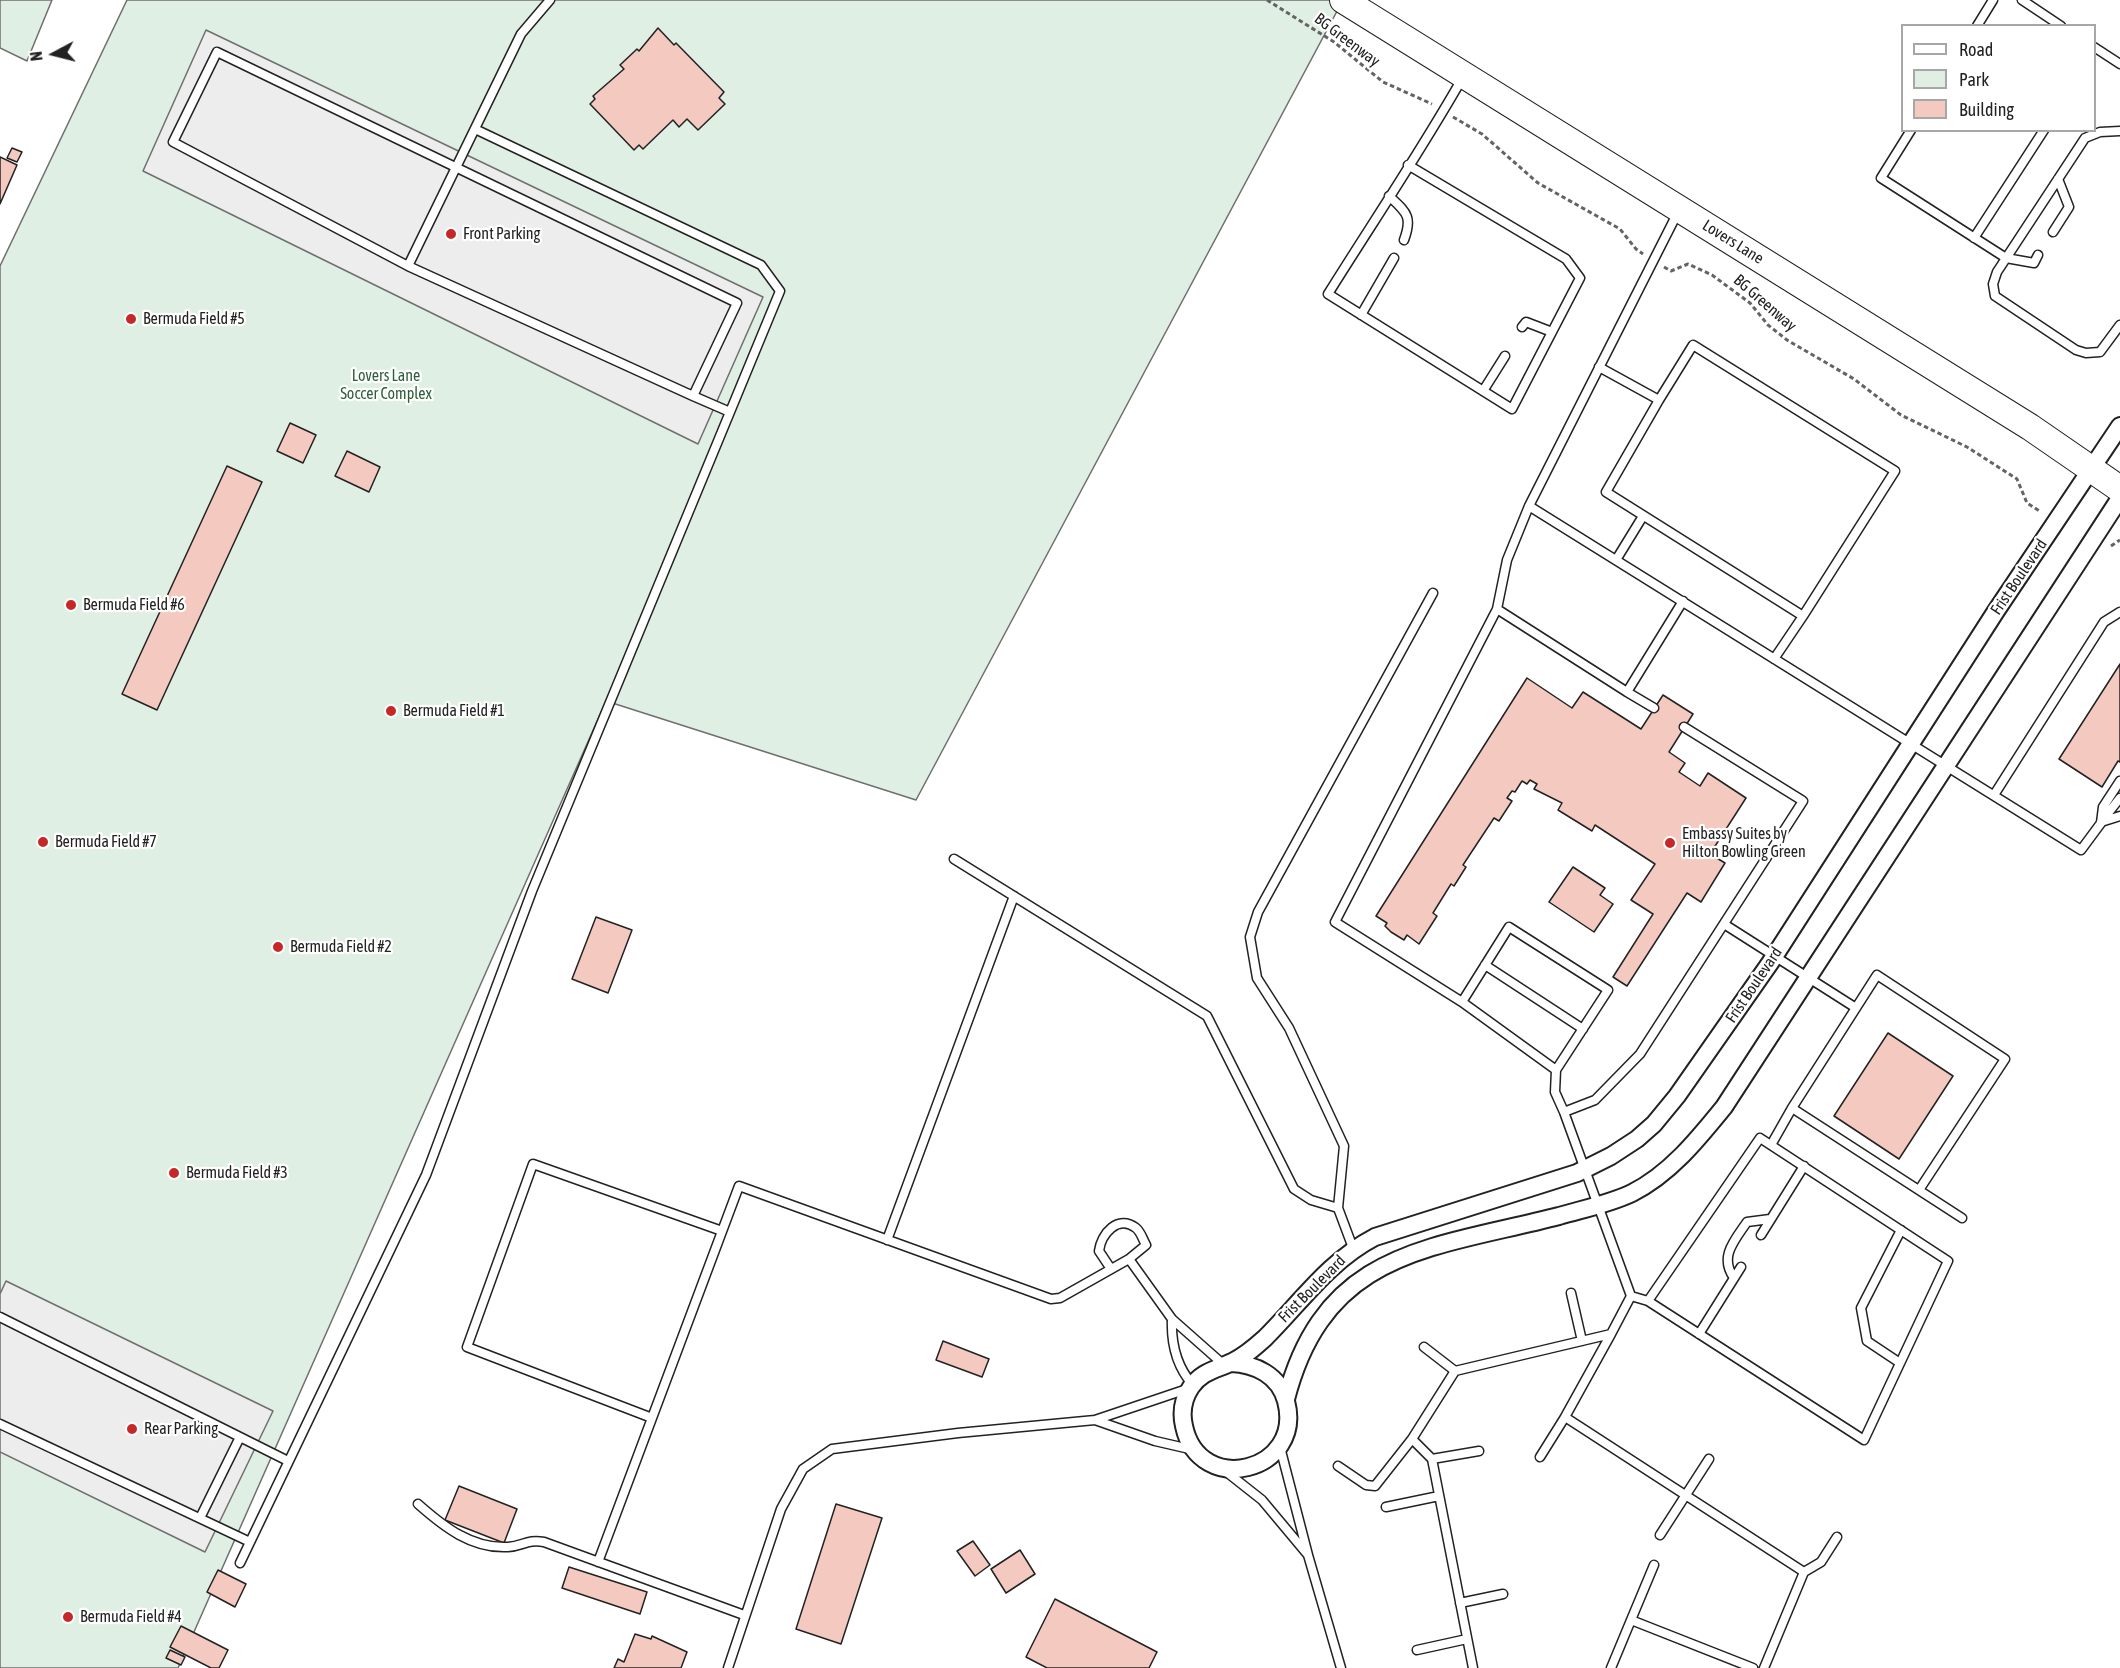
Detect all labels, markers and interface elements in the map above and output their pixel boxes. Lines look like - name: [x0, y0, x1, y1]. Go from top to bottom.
- street label: BG Greenway: [1310, 9, 1384, 71]
- north arrow: [24, 24, 84, 84]
- legend: [1901, 24, 2096, 132]
- text: Road: [1959, 39, 1993, 60]
- text: N: [27, 50, 46, 62]
- text: Park: [1959, 69, 1989, 90]
- text: Building: [1959, 99, 2014, 120]
- street label: Lovers Lane: [1699, 216, 1767, 268]
- place label: Front Parking: [463, 224, 540, 244]
- marker: Front Parking: [444, 227, 458, 241]
- street label: BG Greenway: [1730, 270, 1800, 336]
- place label: Bermuda Field #5: [143, 309, 245, 329]
- marker: Bermuda Field #5: [124, 312, 138, 326]
- park label: Lovers Lane Soccer Complex: [340, 366, 432, 404]
- street label: Frist Boulevard: [1987, 535, 2051, 619]
- place label: Bermuda Field #6: [83, 595, 185, 615]
- marker: Bermuda Field #6: [64, 598, 78, 612]
- place label: Bermuda Field #1: [403, 701, 505, 721]
- marker: Bermuda Field #1: [384, 704, 398, 718]
- place label: Embassy Suites by Hilton Bowling Green: [1682, 824, 1806, 862]
- place label: Bermuda Field #7: [55, 832, 157, 852]
- marker: Bermuda Field #7: [36, 835, 50, 849]
- marker: Embassy Suites by Hilton Bowling Green: [1663, 836, 1677, 850]
- place label: Bermuda Field #2: [290, 937, 392, 957]
- marker: Bermuda Field #2: [271, 940, 285, 954]
- street label: Frist Boulevard: [1722, 943, 1786, 1027]
- place label: Bermuda Field #3: [186, 1163, 288, 1183]
- marker: Bermuda Field #3: [167, 1166, 181, 1180]
- street label: Frist Boulevard: [1274, 1251, 1350, 1327]
- place label: Rear Parking: [144, 1419, 218, 1439]
- marker: Rear Parking: [125, 1422, 139, 1436]
- place label: Bermuda Field #4: [80, 1607, 182, 1627]
- marker: Bermuda Field #4: [61, 1610, 75, 1624]

